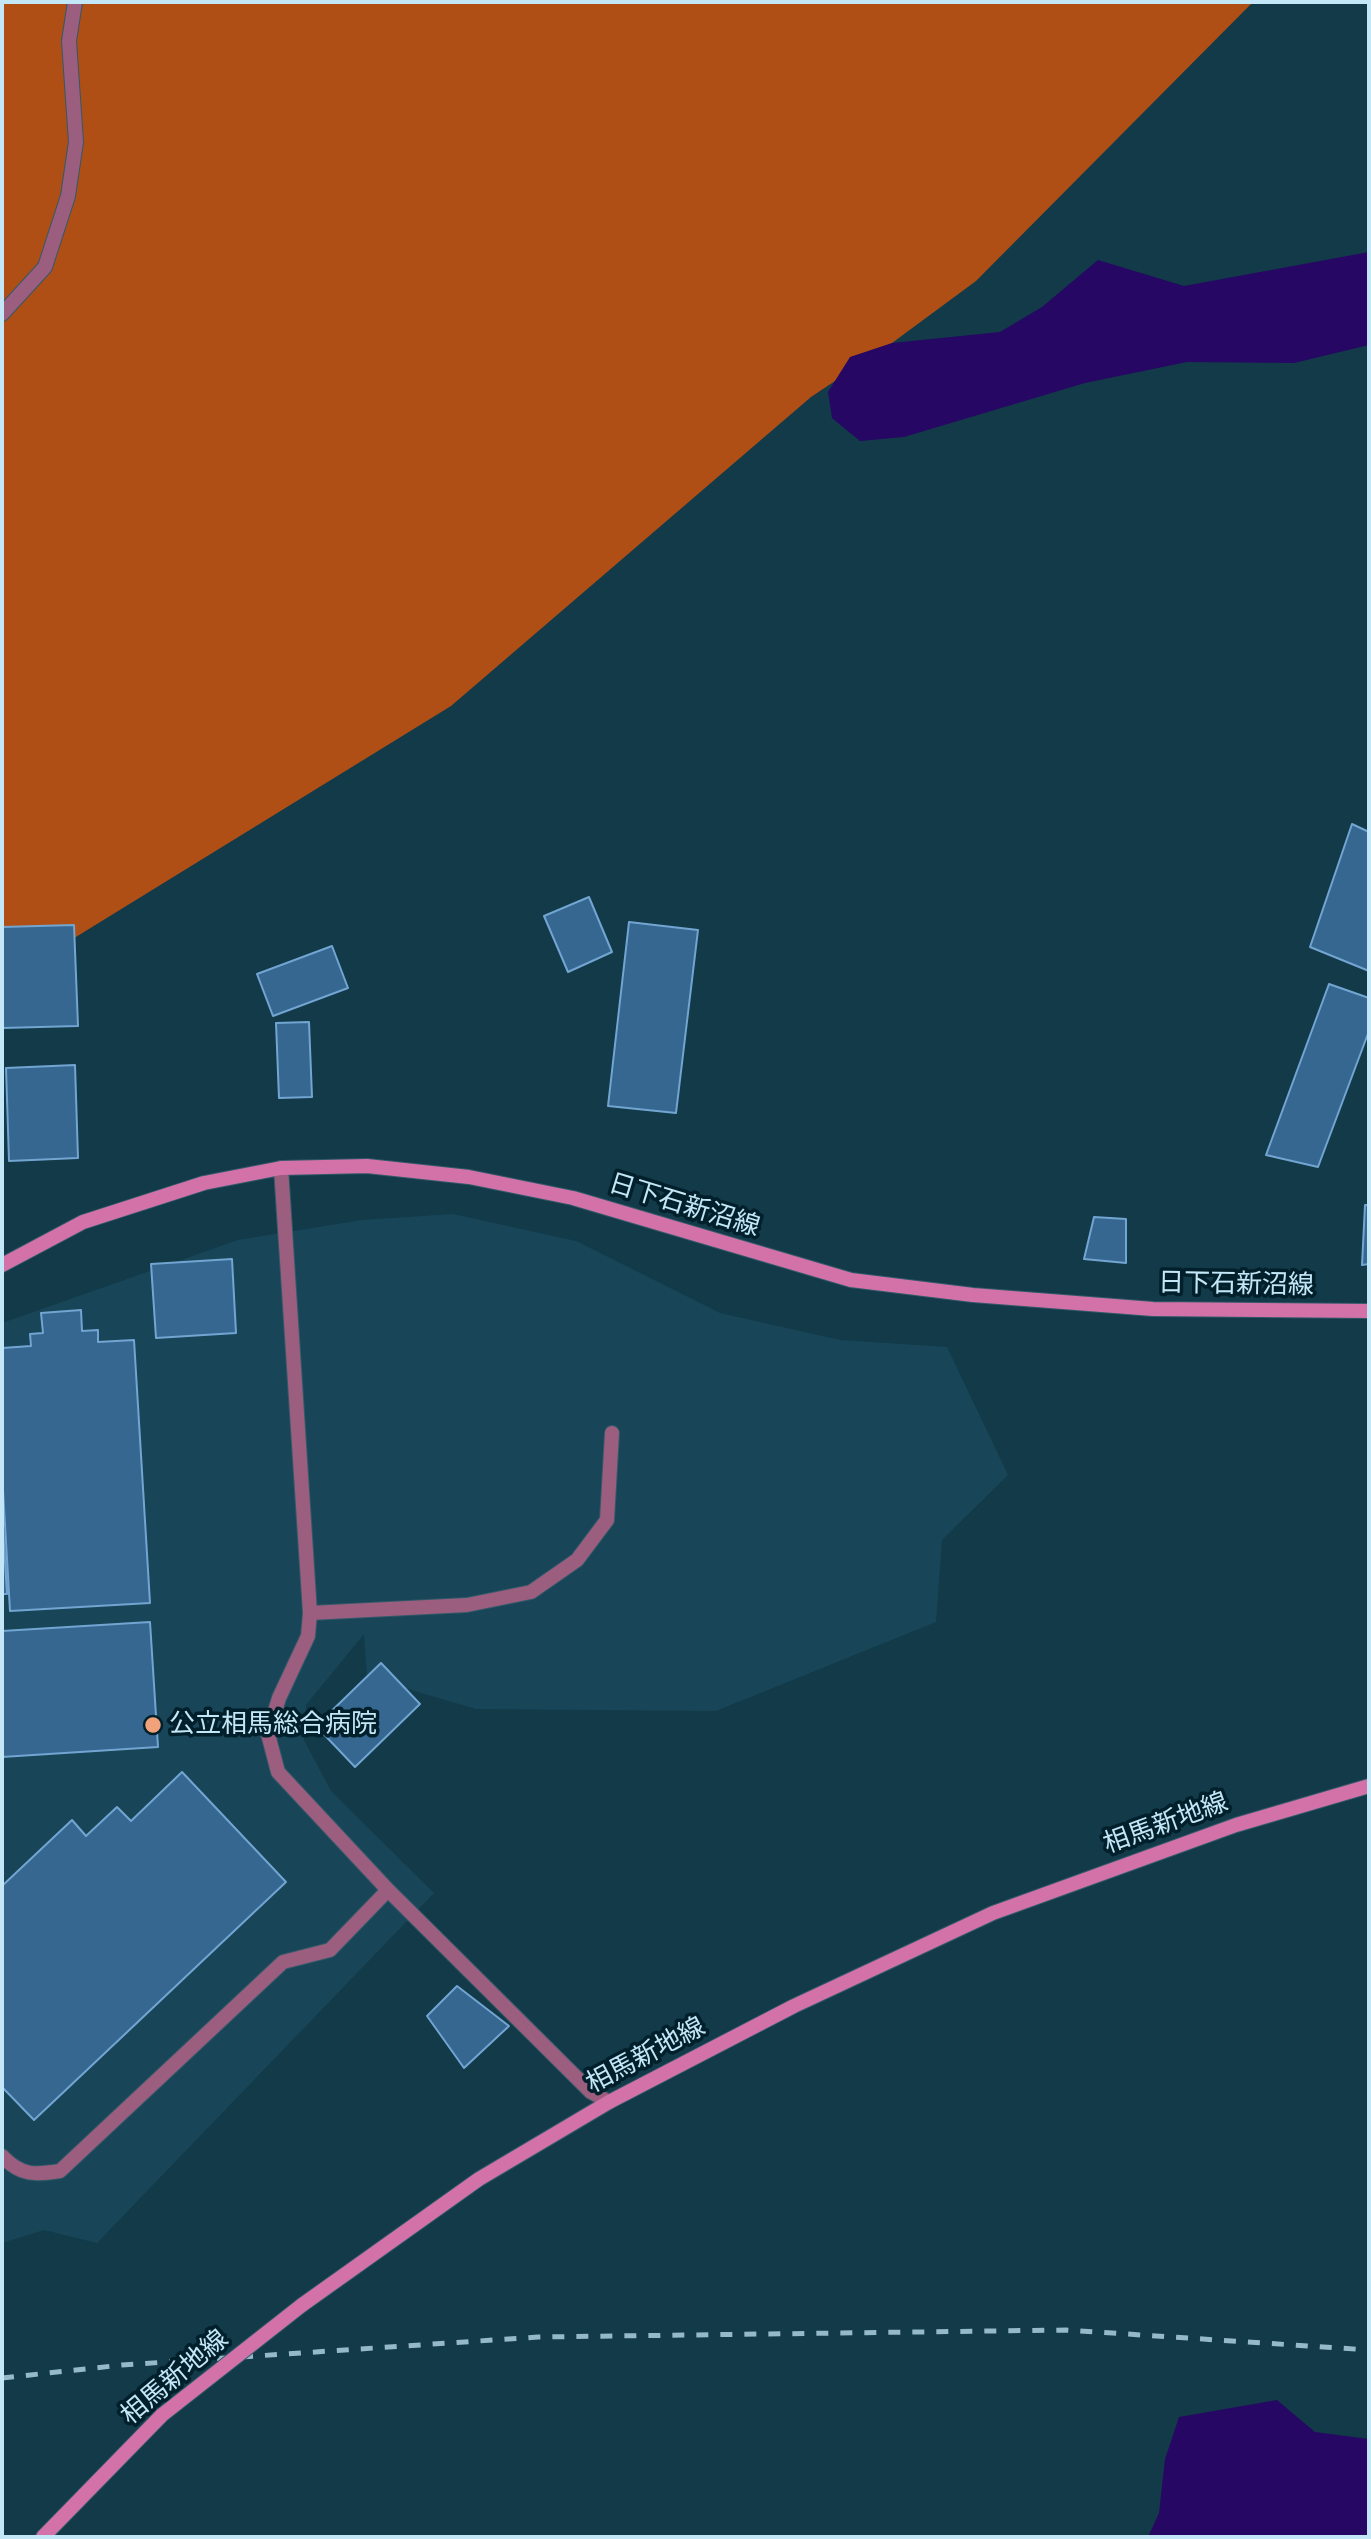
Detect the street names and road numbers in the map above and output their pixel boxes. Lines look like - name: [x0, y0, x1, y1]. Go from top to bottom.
- street label: 日下石新沼線: [605, 1168, 763, 1244]
- street label: 日下石新沼線: [1158, 1268, 1314, 1302]
- street label: 相馬新地線: [1100, 1787, 1232, 1861]
- street label: 相馬新地線: [581, 2012, 711, 2100]
- street label: 相馬新地線: [115, 2324, 235, 2432]

